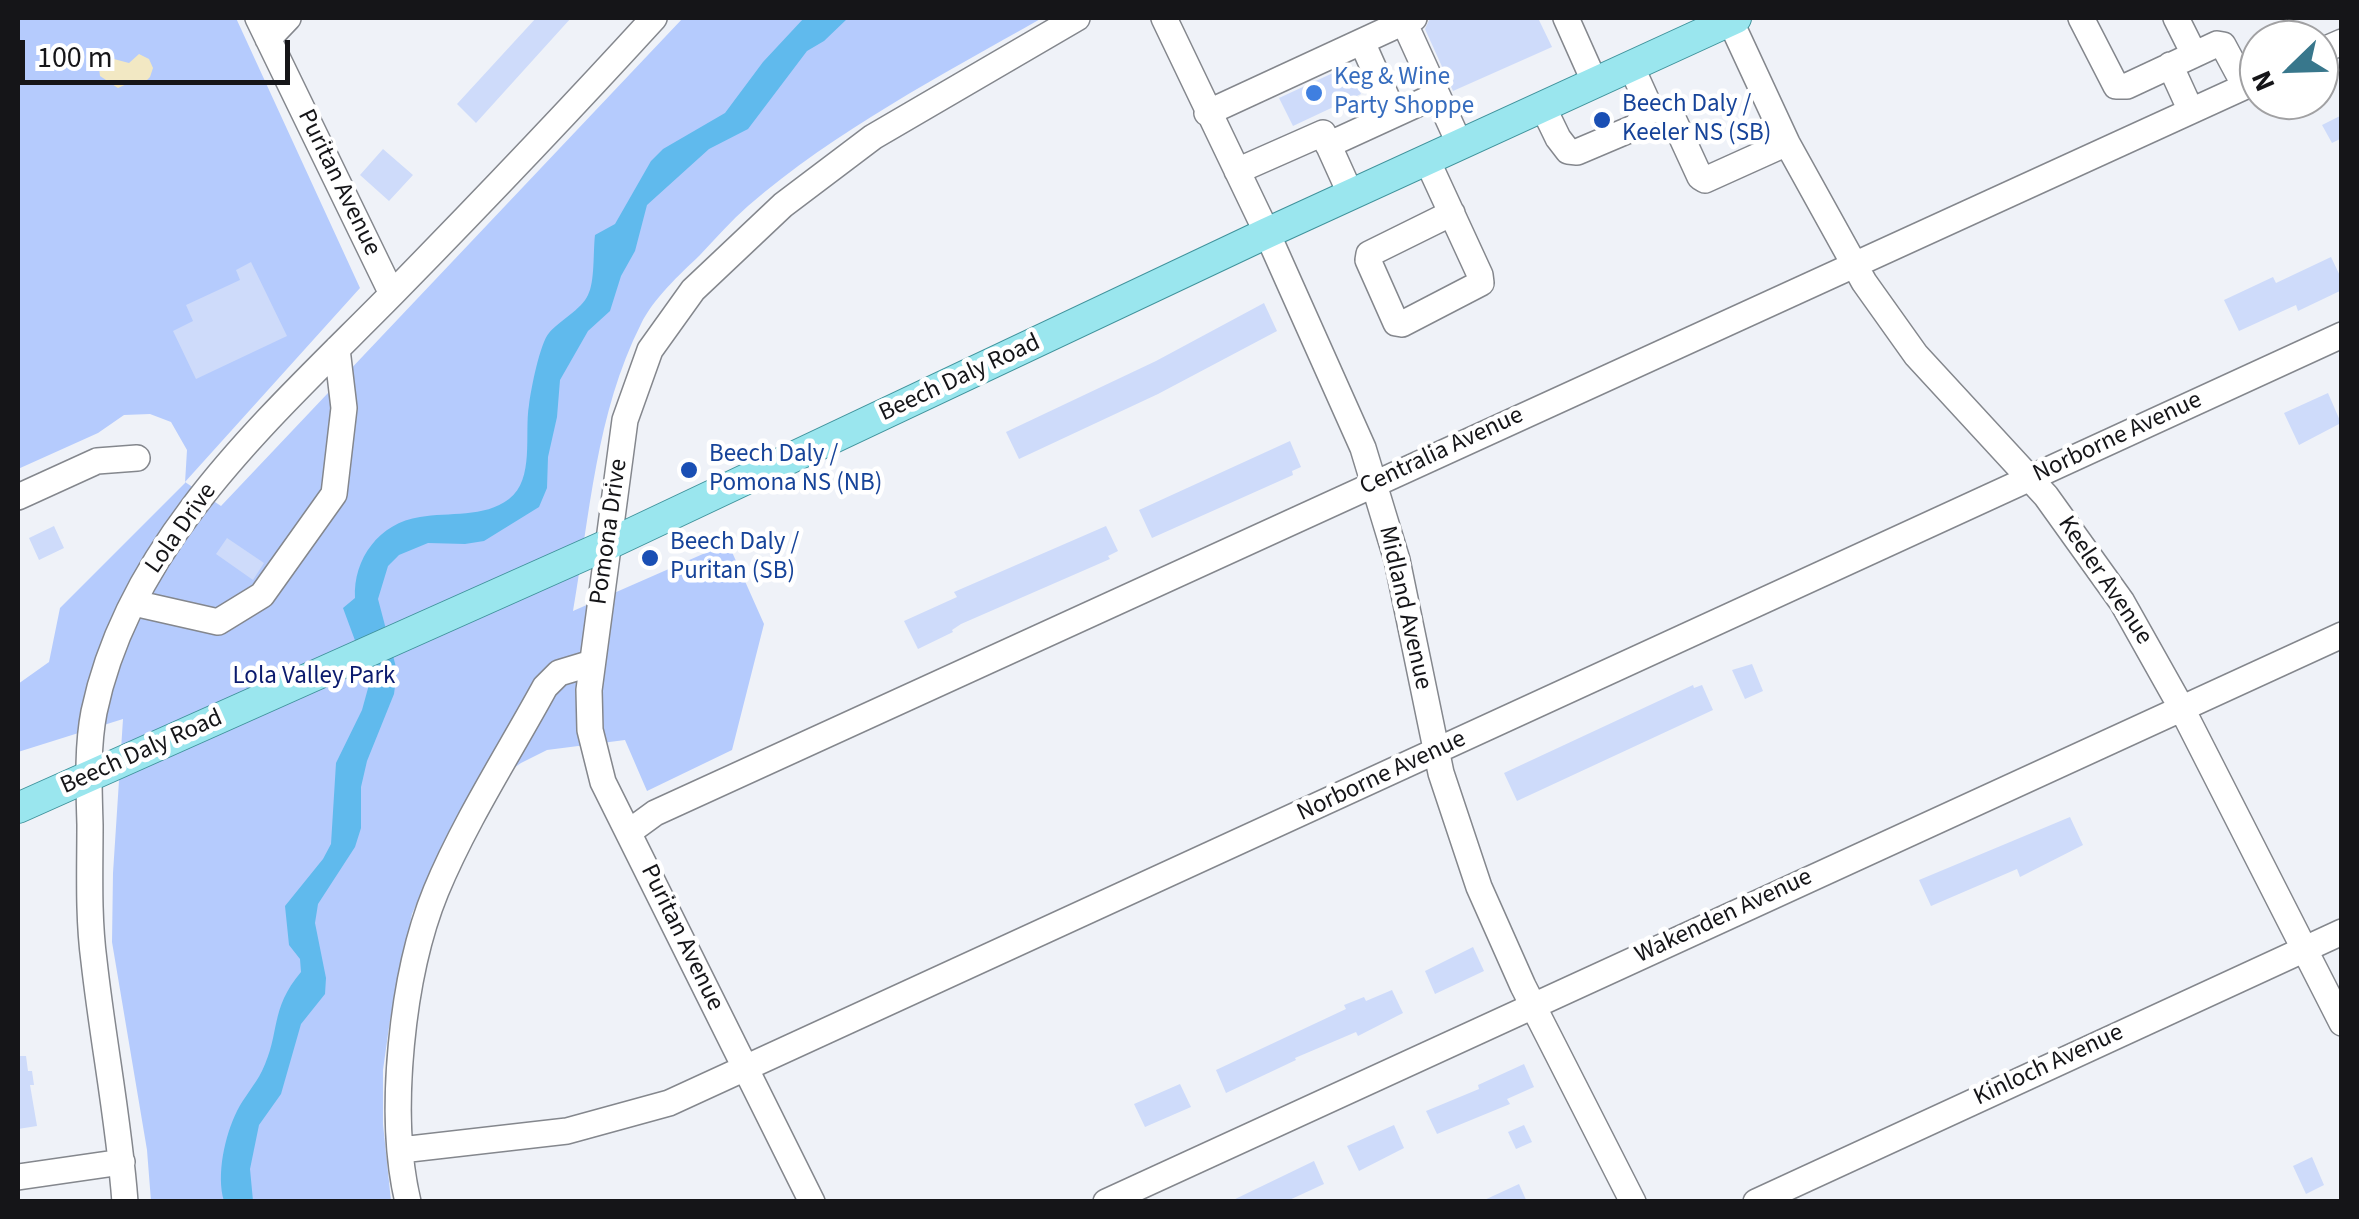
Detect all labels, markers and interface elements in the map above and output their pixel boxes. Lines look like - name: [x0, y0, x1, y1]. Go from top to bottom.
- scale bar: [25, 20, 295, 82]
- north arrow: [2239, 20, 2339, 120]
- text: 100 m: [37, 36, 113, 79]
- place label: Keg & Wine Party Shoppe: [1334, 64, 1474, 123]
- text: N: [2241, 65, 2285, 97]
- marker: Keg & Wine Party Shoppe: [1303, 82, 1325, 104]
- place label: Beech Daly / Keeler NS (SB): [1622, 91, 1771, 150]
- street label: Puritan Avenue: [290, 105, 386, 261]
- marker: Beech Daly / Keeler NS (SB): [1591, 109, 1613, 131]
- street label: Beech Daly Road: [875, 329, 1045, 429]
- street label: Norborne Avenue: [2029, 386, 2207, 490]
- street label: Centralia Avenue: [1356, 401, 1528, 503]
- place label: Beech Daly / Pomona NS (NB): [709, 441, 882, 500]
- street label: Pomona Drive: [585, 457, 635, 607]
- marker: Beech Daly / Pomona NS (NB): [678, 459, 700, 481]
- street label: Lola Drive: [140, 478, 224, 580]
- street label: Keeler Avenue: [2050, 511, 2158, 651]
- street label: Midland Avenue: [1371, 523, 1437, 693]
- place label: Beech Daly / Puritan (SB): [670, 529, 799, 588]
- marker: Beech Daly / Puritan (SB): [639, 547, 661, 569]
- park label: Lola Valley Park: [233, 663, 395, 693]
- street label: Beech Daly Road: [56, 704, 228, 802]
- street label: Norborne Avenue: [1293, 725, 1471, 829]
- street label: Puritan Avenue: [633, 860, 729, 1016]
- street label: Wakenden Avenue: [1631, 863, 1817, 971]
- street label: Kinloch Avenue: [1970, 1018, 2128, 1114]

